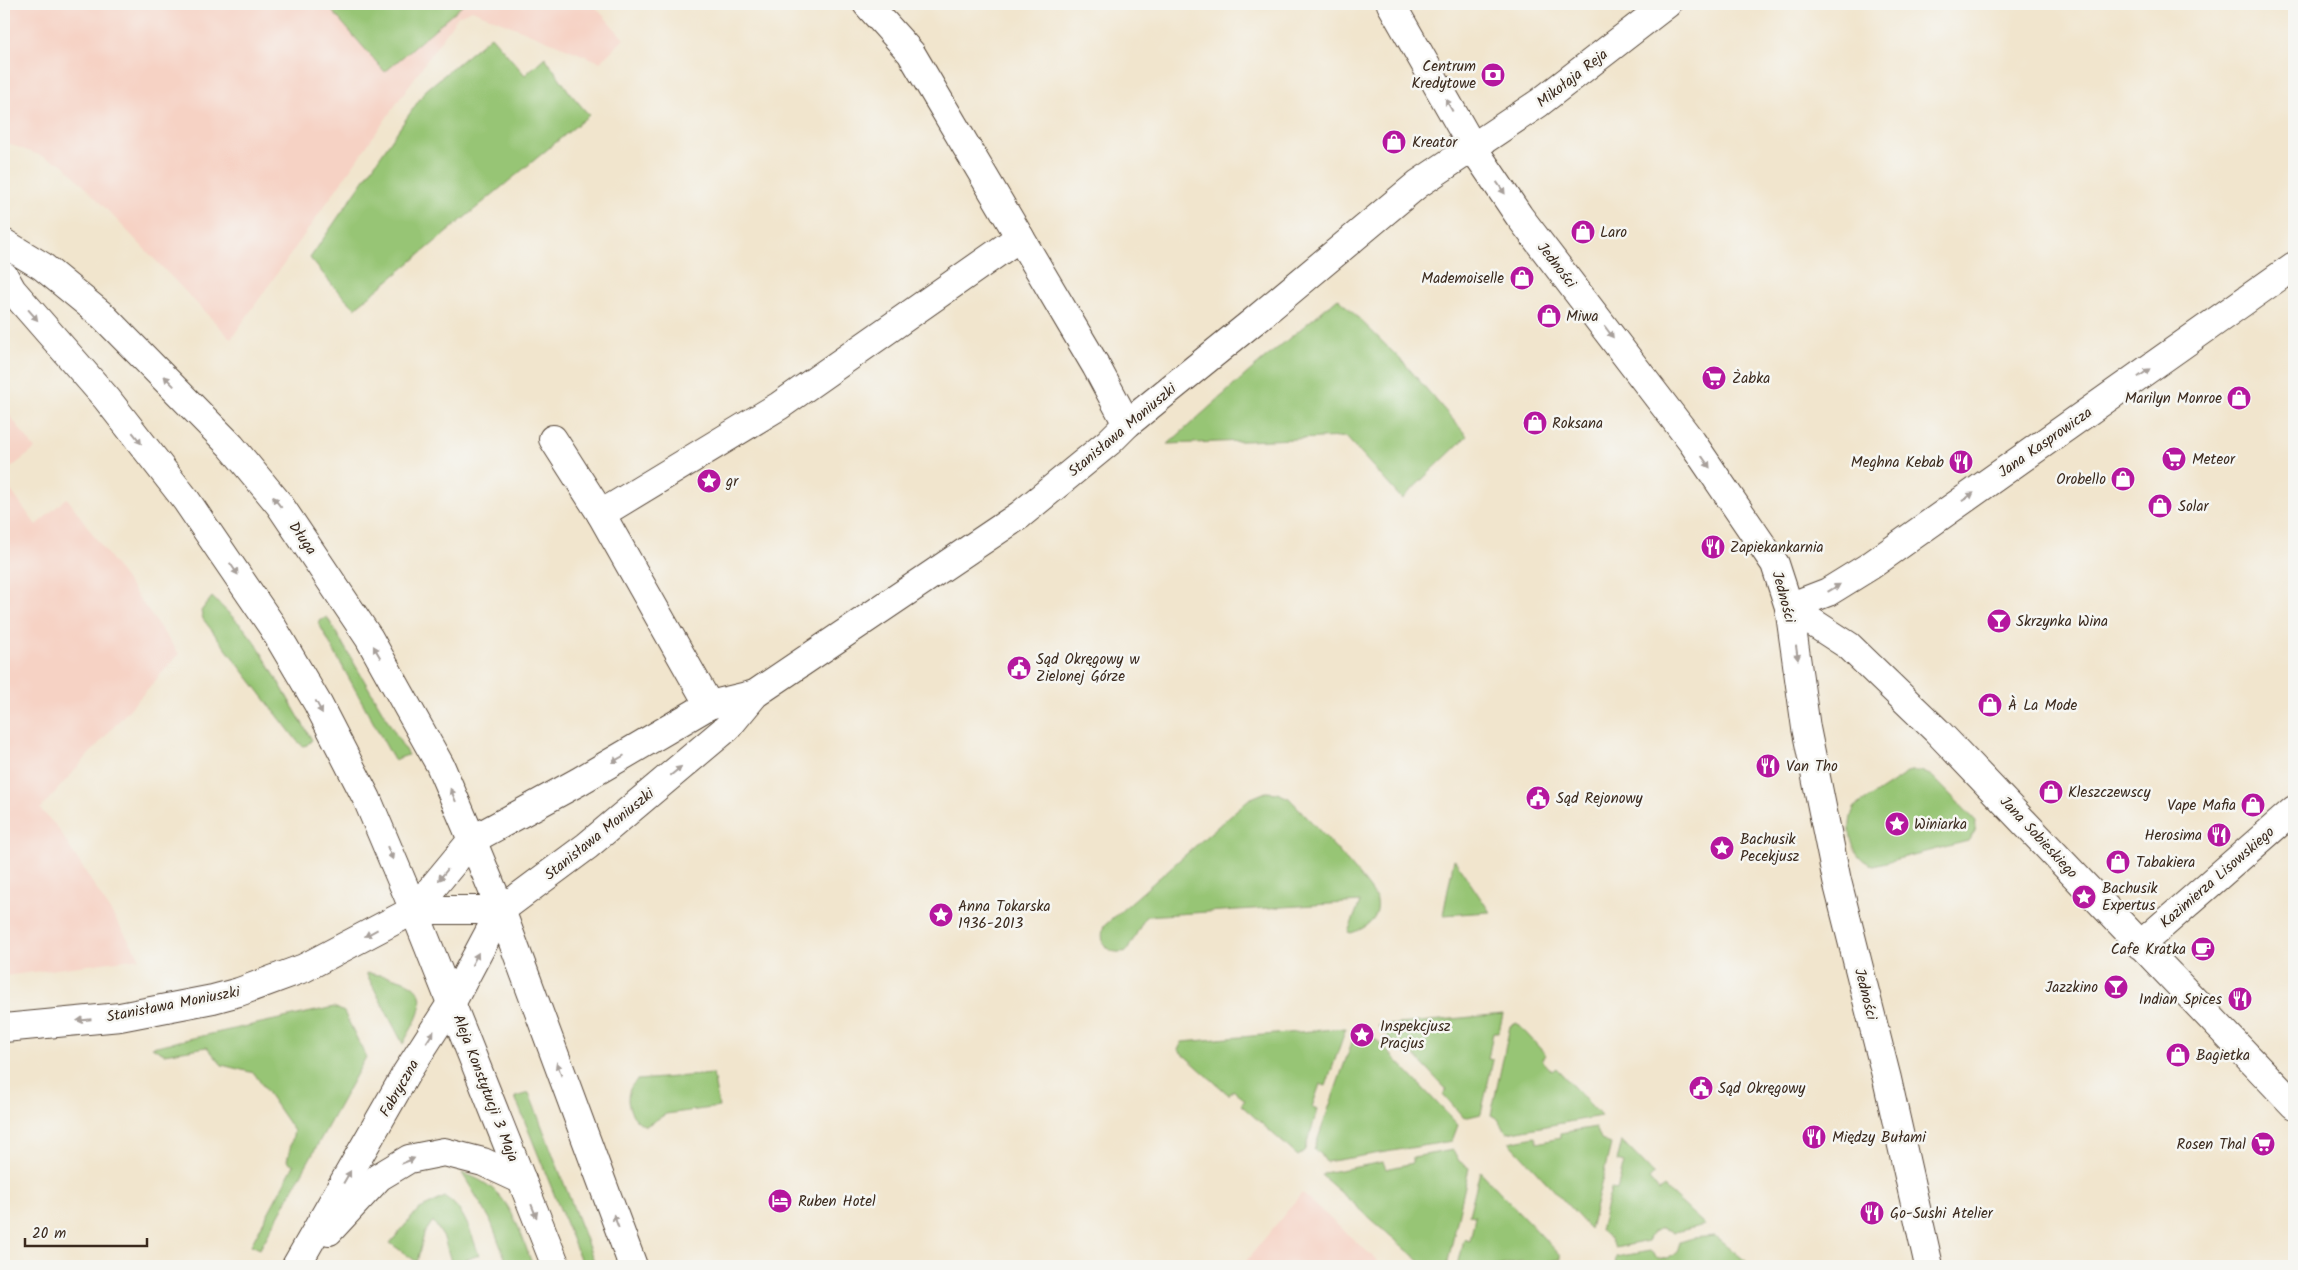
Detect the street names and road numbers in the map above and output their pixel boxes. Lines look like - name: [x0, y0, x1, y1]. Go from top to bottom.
- street label: Mikołaja Reja: [1532, 43, 1613, 114]
- street label: Jedności: [1531, 237, 1583, 295]
- street label: Stanisława Moniuszki: [1063, 377, 1183, 483]
- street label: Jana Kasprowicza: [1994, 401, 2098, 484]
- street label: Długa: [282, 517, 322, 560]
- street label: Jedności: [1765, 569, 1802, 627]
- street label: Stanisława Moniuszki: [539, 782, 661, 887]
- street label: Jana Sobieskiego: [1993, 791, 2083, 885]
- street label: Kazimierza Lisowskiego: [2155, 821, 2281, 935]
- street label: Jedności: [1847, 966, 1883, 1024]
- street label: Stanisława Moniuszki: [104, 980, 243, 1030]
- street label: Aleja Konstytucji 3 Maja: [446, 1011, 524, 1166]
- street label: Fabryczna: [374, 1055, 426, 1122]

